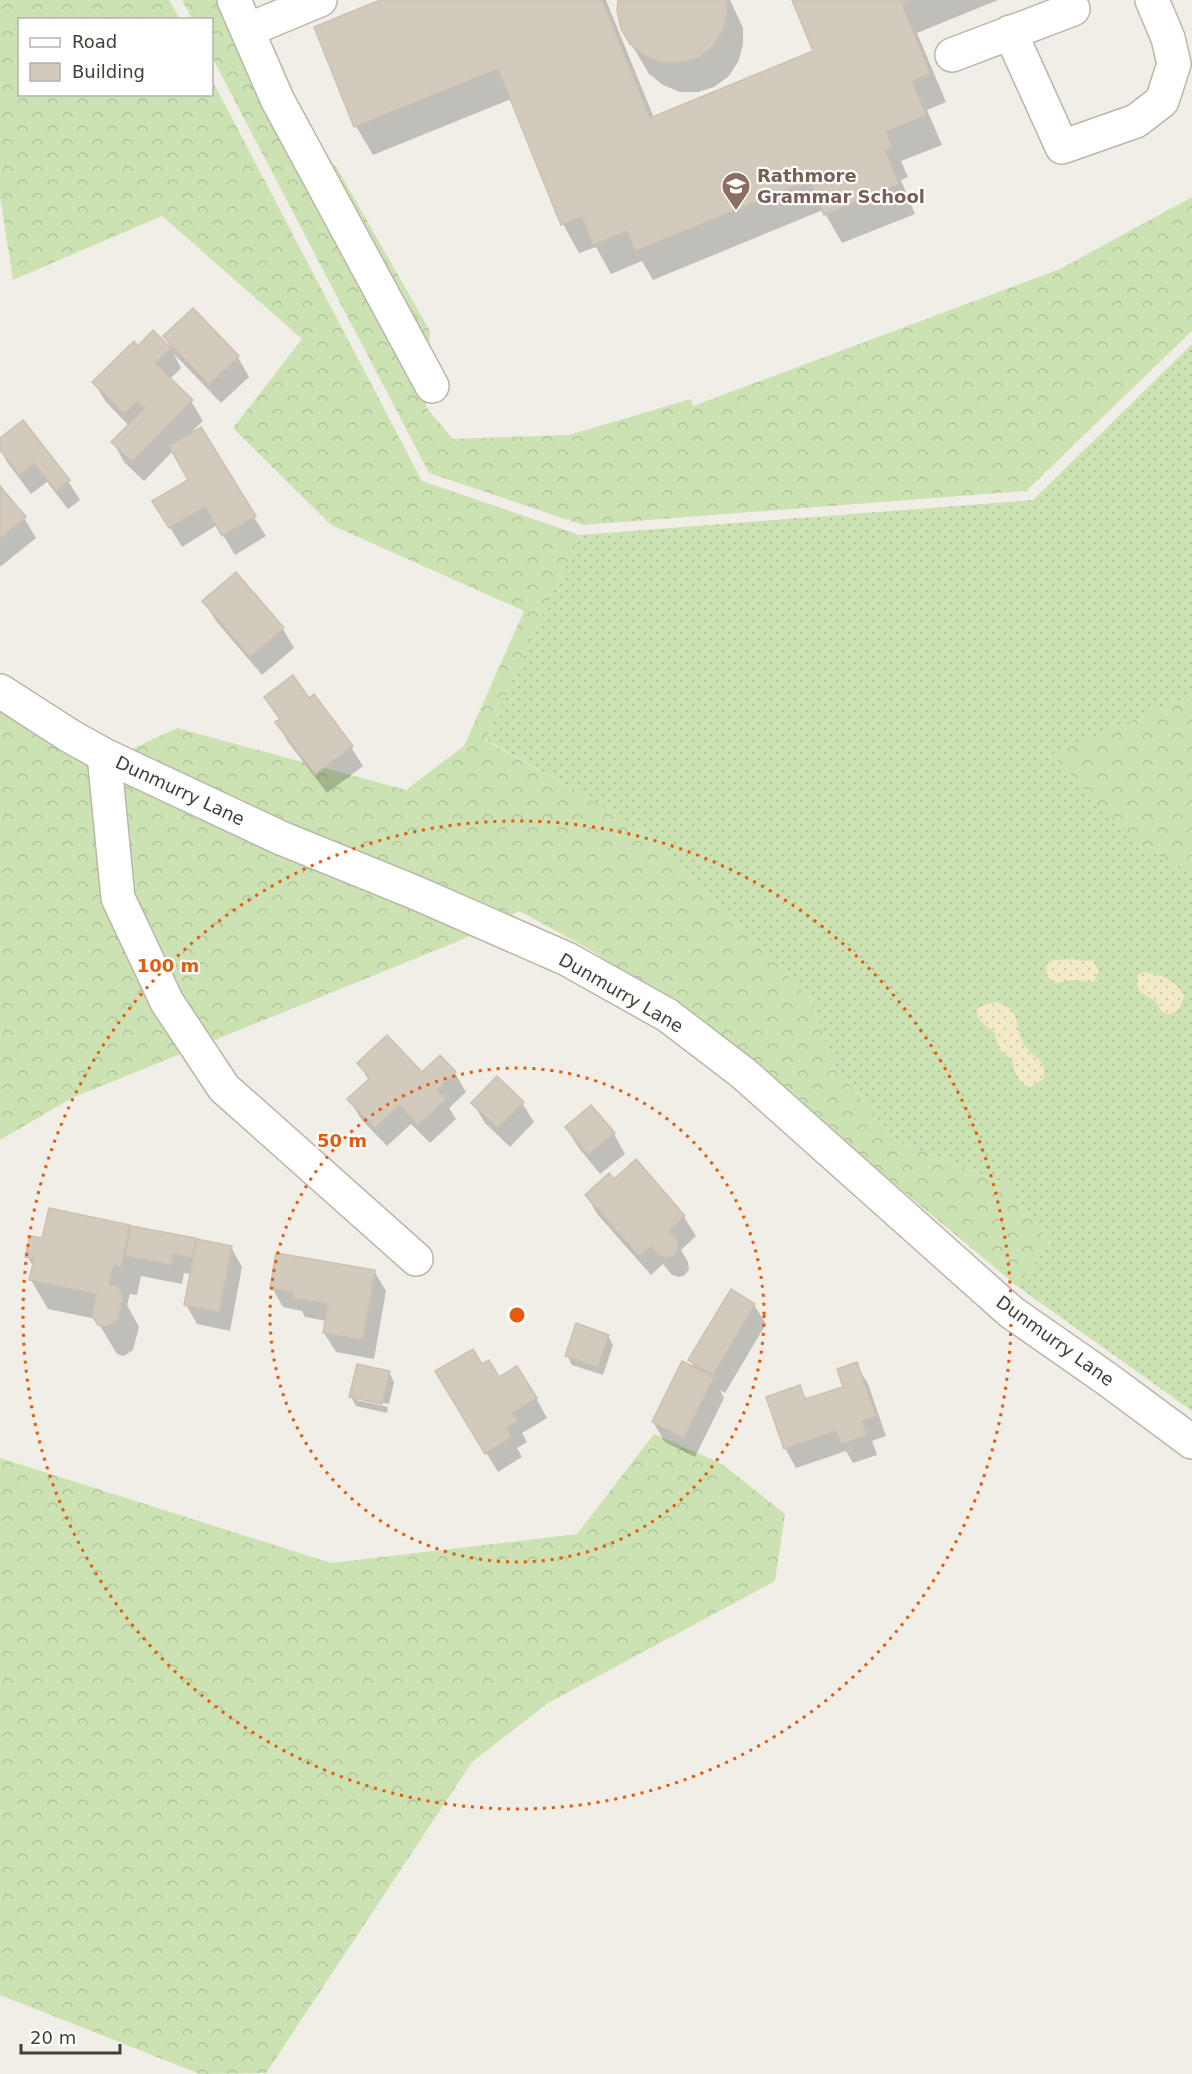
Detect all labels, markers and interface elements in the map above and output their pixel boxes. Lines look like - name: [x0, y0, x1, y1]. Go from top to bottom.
- legend: [18, 18, 213, 96]
- text: Road: [72, 31, 117, 52]
- text: Building: [72, 61, 145, 82]
- place label: Rathmore Grammar School: [757, 165, 925, 207]
- school or university icon: Rathmore Grammar School: [720, 170, 752, 212]
- street label: Dunmurry Lane: [112, 751, 248, 830]
- street label: Dunmurry Lane: [555, 948, 687, 1037]
- text: 100 m: [137, 955, 199, 976]
- text: 50 m: [317, 1130, 367, 1151]
- street label: Dunmurry Lane: [992, 1291, 1118, 1390]
- centre of rings: [507, 1305, 527, 1325]
- scale bar: [21, 2017, 120, 2055]
- text: 20 m: [30, 2027, 76, 2048]

